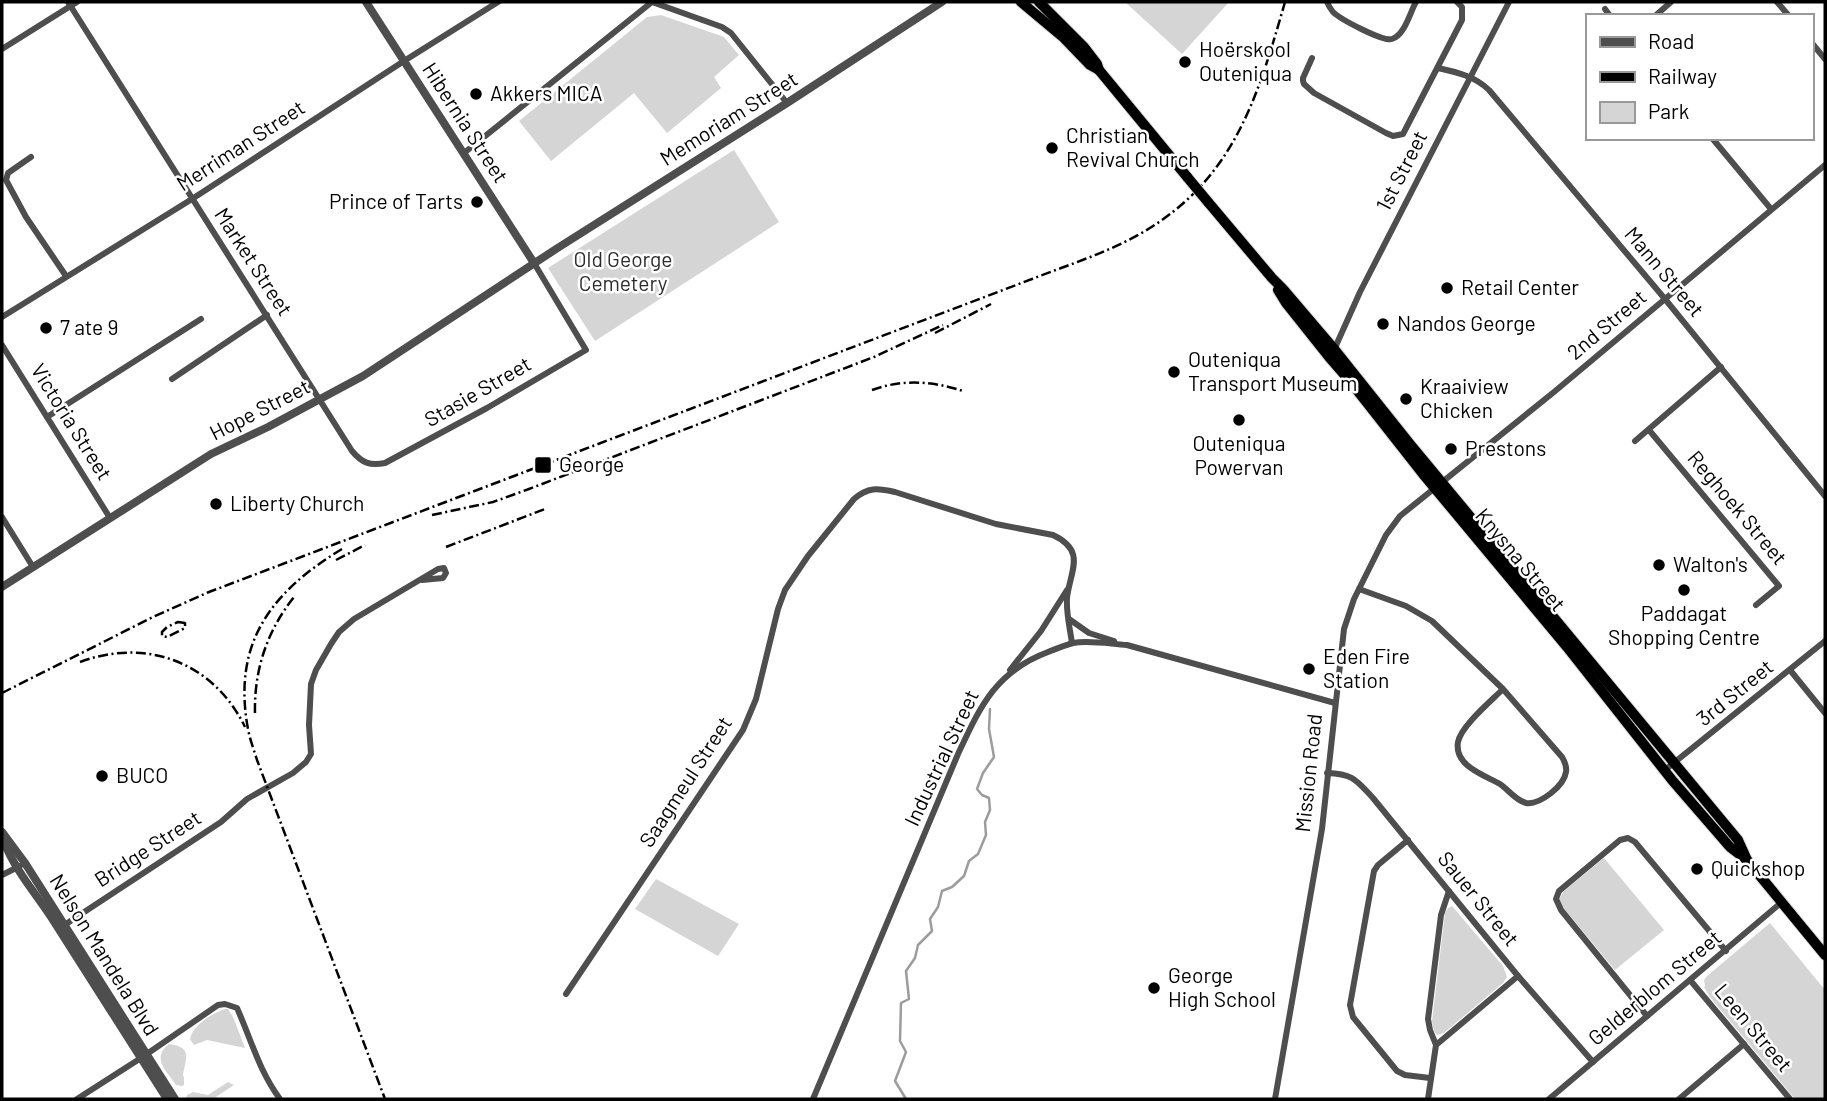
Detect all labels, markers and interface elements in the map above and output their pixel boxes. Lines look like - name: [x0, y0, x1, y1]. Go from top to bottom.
- legend: [1586, 14, 1813, 140]
- text: Road: [1648, 28, 1694, 53]
- place label: Hoërskool Outeniqua: [1199, 36, 1292, 85]
- marker: Hoërskool Outeniqua: [1177, 54, 1193, 70]
- street label: Hibernia Street: [418, 57, 514, 187]
- text: Railway: [1648, 63, 1717, 88]
- street label: Memoriam Street: [655, 65, 802, 170]
- place label: Akkers MICA: [490, 80, 603, 105]
- marker: Akkers MICA: [468, 86, 484, 102]
- street label: Merriman Street: [171, 94, 309, 195]
- text: Park: [1648, 98, 1689, 123]
- place label: Christian Revival Church: [1066, 122, 1200, 171]
- street label: 1st Street: [1370, 126, 1431, 215]
- marker: Christian Revival Church: [1044, 140, 1060, 156]
- place label: Prince of Tarts: [329, 188, 463, 213]
- marker: Prince of Tarts: [469, 194, 485, 210]
- street label: Market Street: [210, 202, 298, 320]
- street label: Mann Street: [1620, 221, 1710, 321]
- park label: Old George Cemetery: [574, 246, 672, 295]
- place label: Retail Center: [1461, 274, 1579, 299]
- marker: Retail Center: [1439, 280, 1455, 296]
- street label: 2nd Street: [1561, 284, 1651, 364]
- place label: Nandos George: [1397, 310, 1536, 335]
- place label: 7 ate 9: [60, 314, 118, 339]
- marker: Nandos George: [1375, 316, 1391, 332]
- marker: 7 ate 9: [38, 320, 54, 336]
- place label: Outeniqua Transport Museum: [1188, 346, 1357, 395]
- street label: Stasie Street: [420, 350, 535, 431]
- street label: Victoria Street: [27, 358, 118, 484]
- marker: Outeniqua Transport Museum: [1166, 364, 1182, 380]
- street label: Hope Street: [205, 373, 314, 445]
- place label: Kraaiview Chicken: [1420, 373, 1509, 422]
- marker: Kraaiview Chicken: [1398, 391, 1414, 407]
- marker: Outeniqua Powervan: [1231, 412, 1247, 428]
- place label: Outeniqua Powervan: [1192, 430, 1286, 479]
- place label: Prestons: [1465, 435, 1546, 460]
- marker: Prestons: [1443, 441, 1459, 457]
- street label: Reghoek Street: [1683, 445, 1793, 569]
- place label: George: [559, 451, 624, 476]
- marker: George: [533, 455, 553, 475]
- place label: Liberty Church: [230, 490, 364, 515]
- marker: Liberty Church: [208, 496, 224, 512]
- street label: Knysna Street: [1471, 502, 1571, 616]
- place label: Walton's: [1673, 551, 1748, 576]
- marker: Walton's: [1651, 557, 1667, 573]
- marker: Paddagat Shopping Centre: [1676, 582, 1692, 598]
- place label: Paddagat Shopping Centre: [1608, 600, 1760, 649]
- place label: Eden Fire Station: [1323, 643, 1410, 692]
- street label: 3rd Street: [1691, 653, 1777, 730]
- marker: Eden Fire Station: [1301, 661, 1317, 677]
- street label: Industrial Street: [898, 685, 983, 829]
- street label: Saagmeul Street: [633, 711, 736, 851]
- street label: Mission Road: [1289, 712, 1326, 833]
- place label: BUCO: [116, 762, 168, 787]
- marker: BUCO: [94, 768, 110, 784]
- street label: Bridge Street: [89, 804, 205, 891]
- street label: Sauer Street: [1433, 846, 1525, 950]
- place label: Quickshop: [1711, 855, 1805, 880]
- marker: Quickshop: [1689, 861, 1705, 877]
- street label: Nelson Mandela Blvd: [45, 869, 165, 1040]
- street label: Gelderblom Street: [1582, 924, 1726, 1050]
- place label: George High School: [1168, 962, 1276, 1011]
- street label: Leen Street: [1710, 978, 1798, 1076]
- marker: George High School: [1146, 980, 1162, 996]

